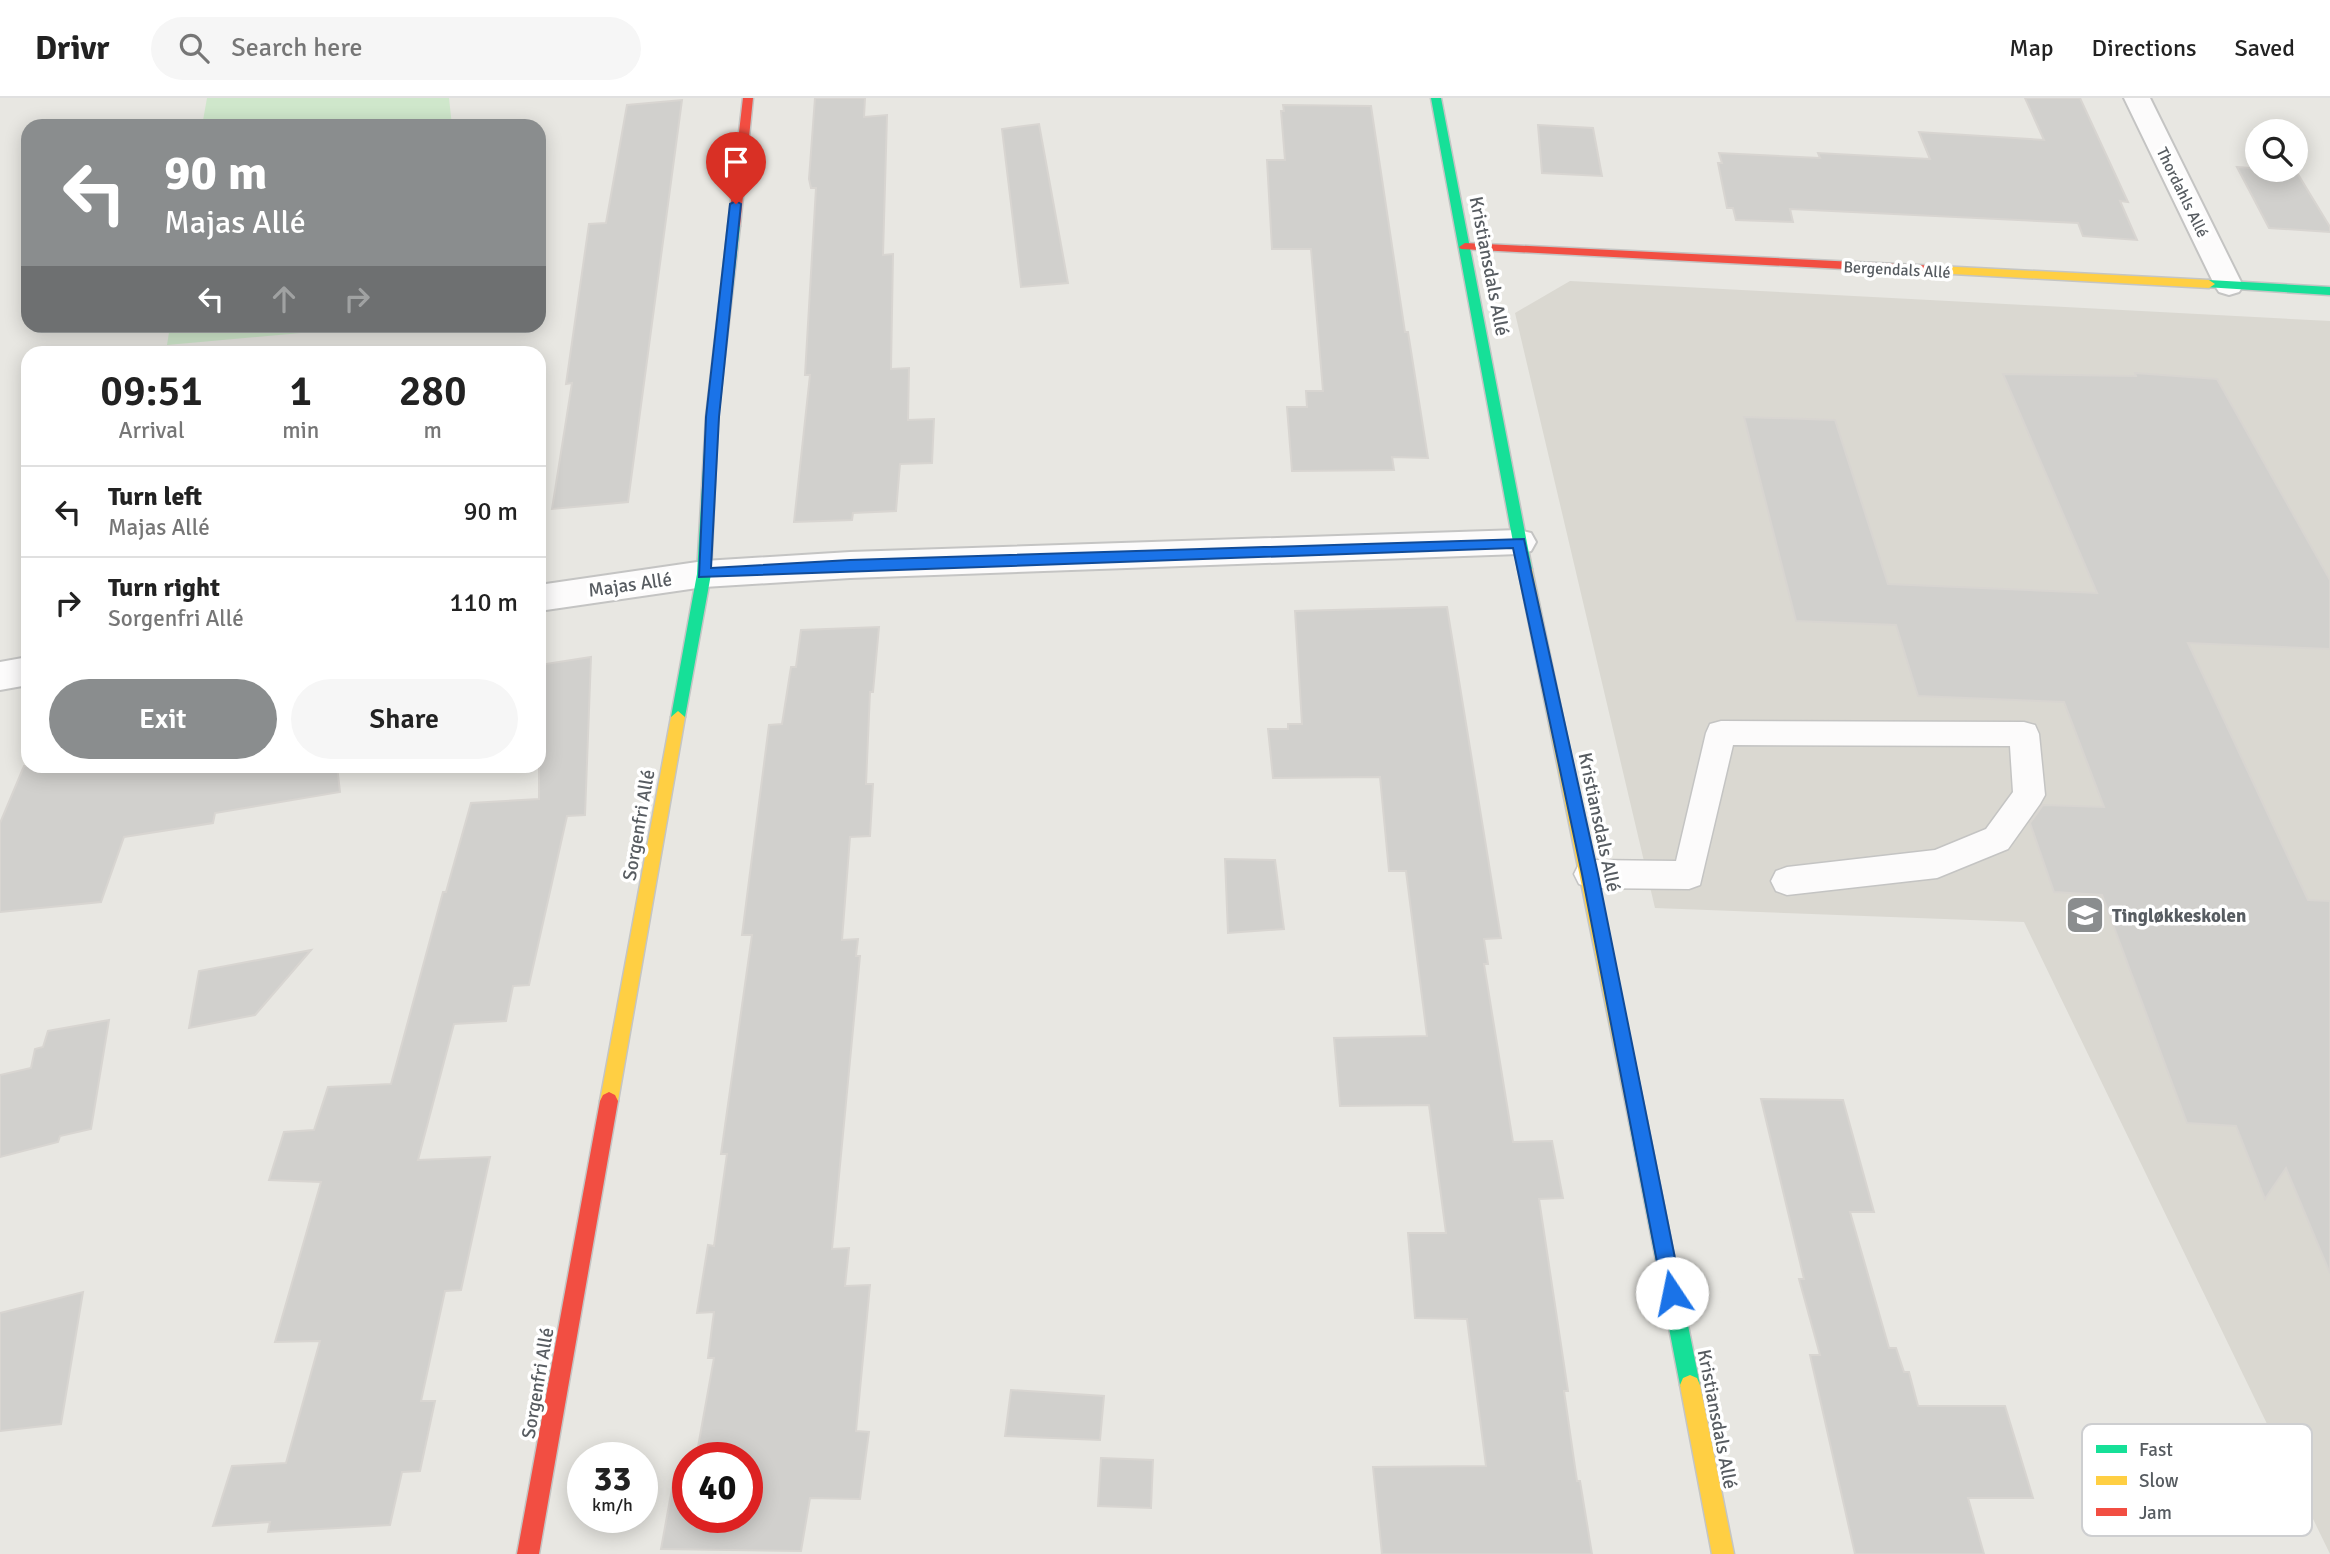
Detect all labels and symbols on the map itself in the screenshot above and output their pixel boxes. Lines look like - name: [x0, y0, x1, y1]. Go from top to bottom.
- pin: [706, 132, 766, 204]
- street label: Thordahls Allé: [2152, 144, 2213, 241]
- street label: Kristiansdals Allé: [1464, 194, 1514, 338]
- street label: Bergendals Allé: [1843, 257, 1951, 283]
- street label: Majas Allé: [587, 567, 673, 603]
- street label: Kristiansdals Allé: [1573, 750, 1626, 894]
- street label: Sorgenfri Allé: [617, 768, 661, 883]
- school or university icon: Tingløkkeskolen: [2064, 894, 2106, 936]
- place label: Tingløkkeskolen: [2112, 904, 2246, 928]
- position arrow: [1635, 1256, 1709, 1330]
- street label: Sorgenfri Allé: [516, 1326, 560, 1441]
- street label: Kristiansdals Allé: [1692, 1347, 1742, 1491]
- legend: [2082, 1424, 2312, 1536]
- text: Fast: [2139, 1438, 2173, 1462]
- speed limit sign: 40: [672, 1442, 763, 1533]
- text: Slow: [2139, 1469, 2179, 1493]
- text: Jam: [2139, 1501, 2172, 1525]

